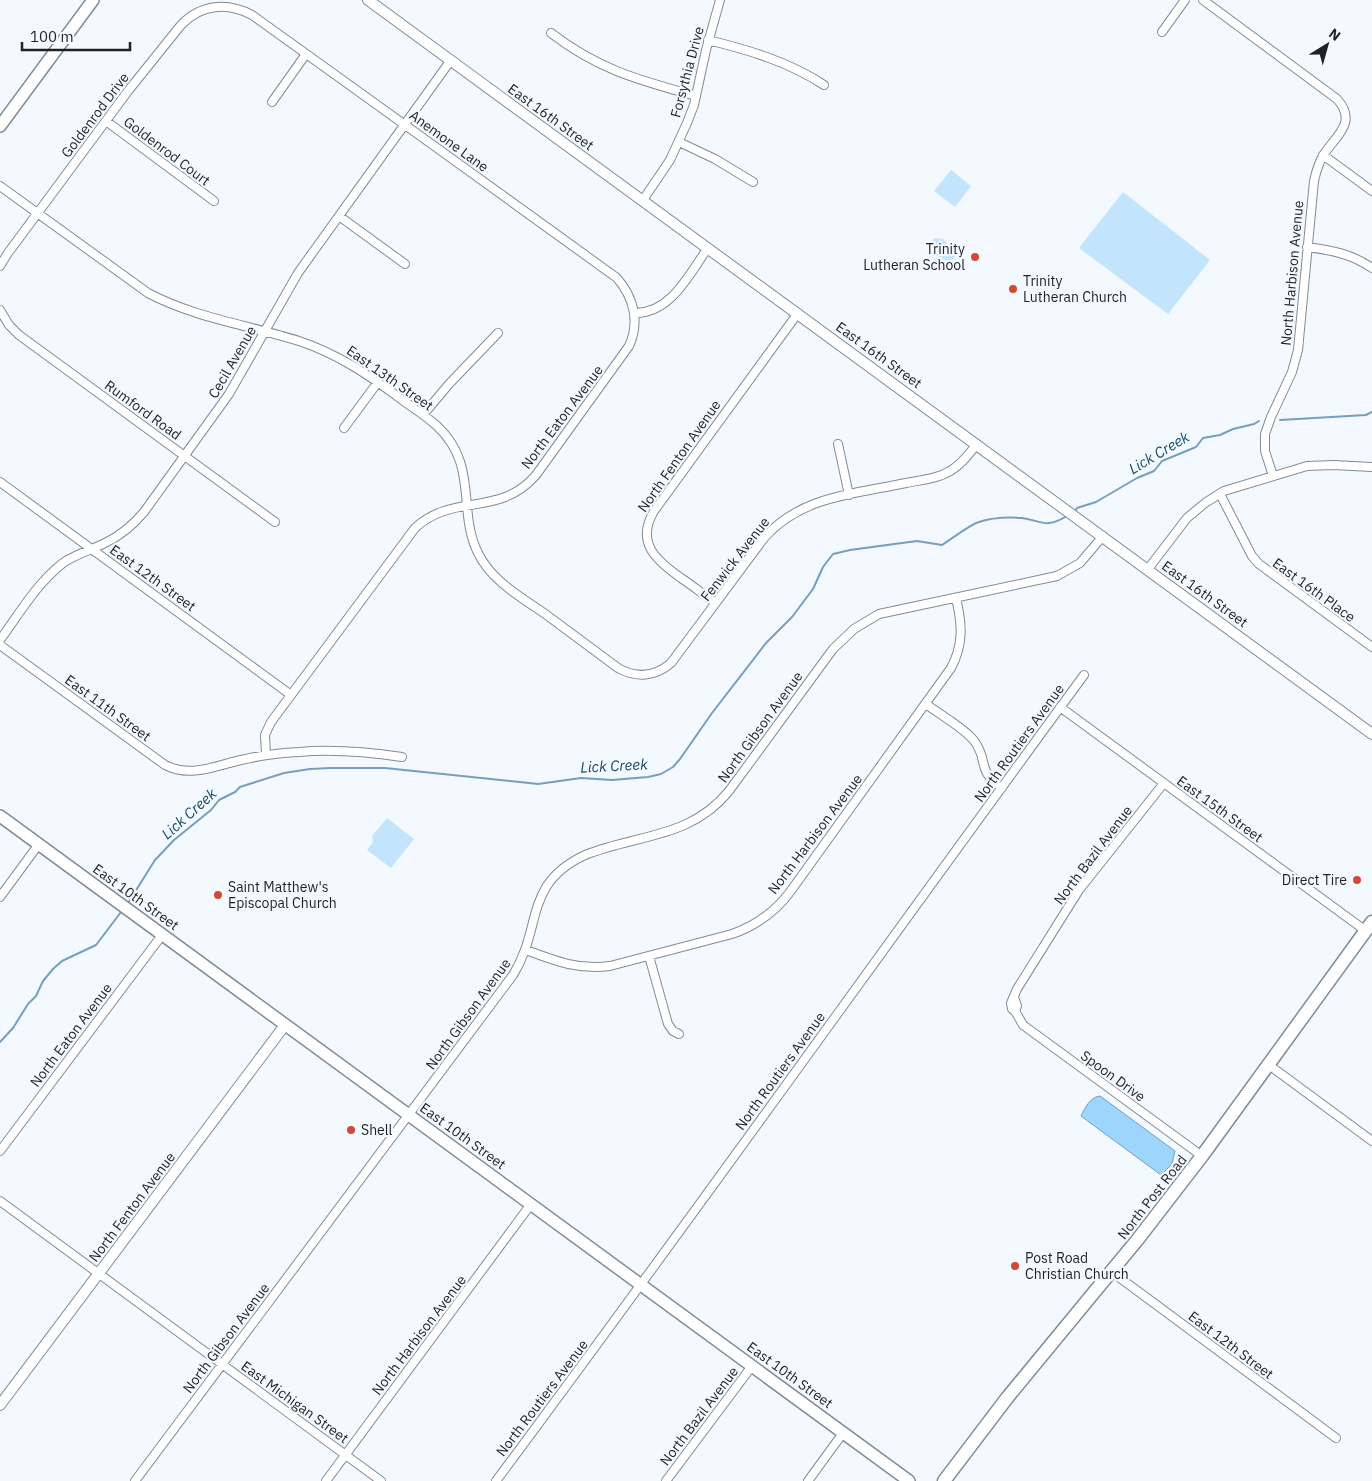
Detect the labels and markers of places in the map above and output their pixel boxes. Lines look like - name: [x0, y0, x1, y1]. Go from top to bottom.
- place label: Trinity Lutheran School: [863, 240, 965, 274]
- marker: Trinity Lutheran School: [969, 251, 981, 263]
- place label: Trinity Lutheran Church: [1023, 272, 1127, 306]
- marker: Trinity Lutheran Church: [1007, 283, 1019, 295]
- place label: Direct Tire: [1282, 871, 1347, 889]
- marker: Direct Tire: [1351, 874, 1363, 886]
- place label: Saint Matthew's Episcopal Church: [228, 878, 337, 912]
- marker: Saint Matthew's Episcopal Church: [212, 889, 224, 901]
- place label: Shell: [361, 1121, 393, 1139]
- marker: Shell: [345, 1124, 357, 1136]
- place label: Post Road Christian Church: [1025, 1249, 1129, 1283]
- marker: Post Road Christian Church: [1009, 1260, 1021, 1272]

